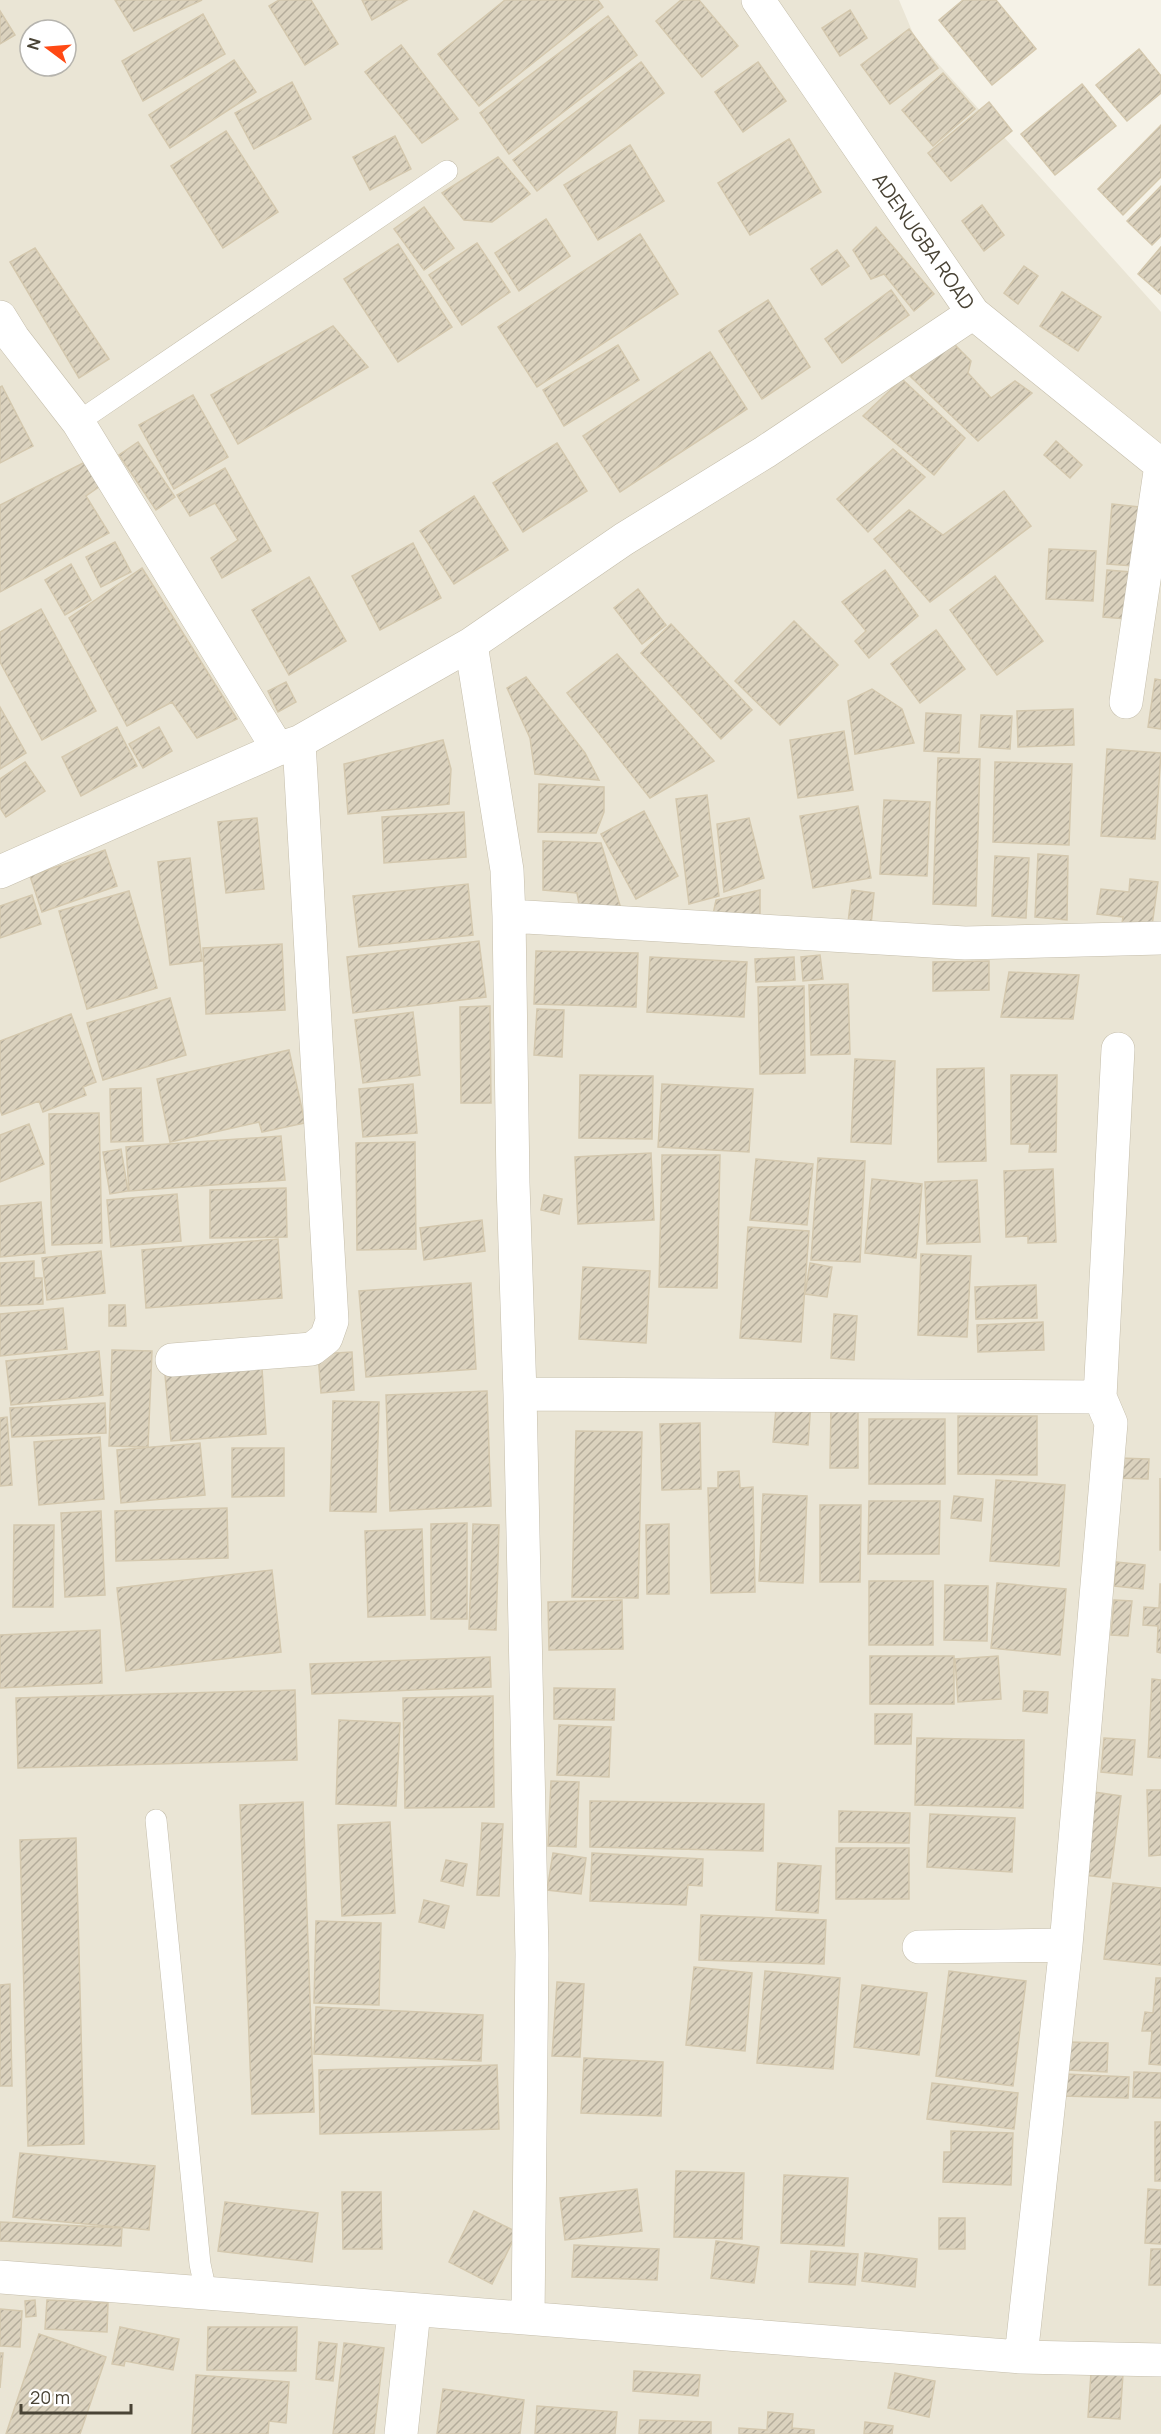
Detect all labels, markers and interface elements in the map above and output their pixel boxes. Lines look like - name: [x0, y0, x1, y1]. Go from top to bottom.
- north arrow: [18, 18, 78, 78]
- text: N: [21, 35, 46, 52]
- street label: ADENUGBA ROAD: [867, 167, 981, 315]
- scale bar: [21, 2377, 130, 2415]
- text: 20 m: [30, 2385, 70, 2409]

